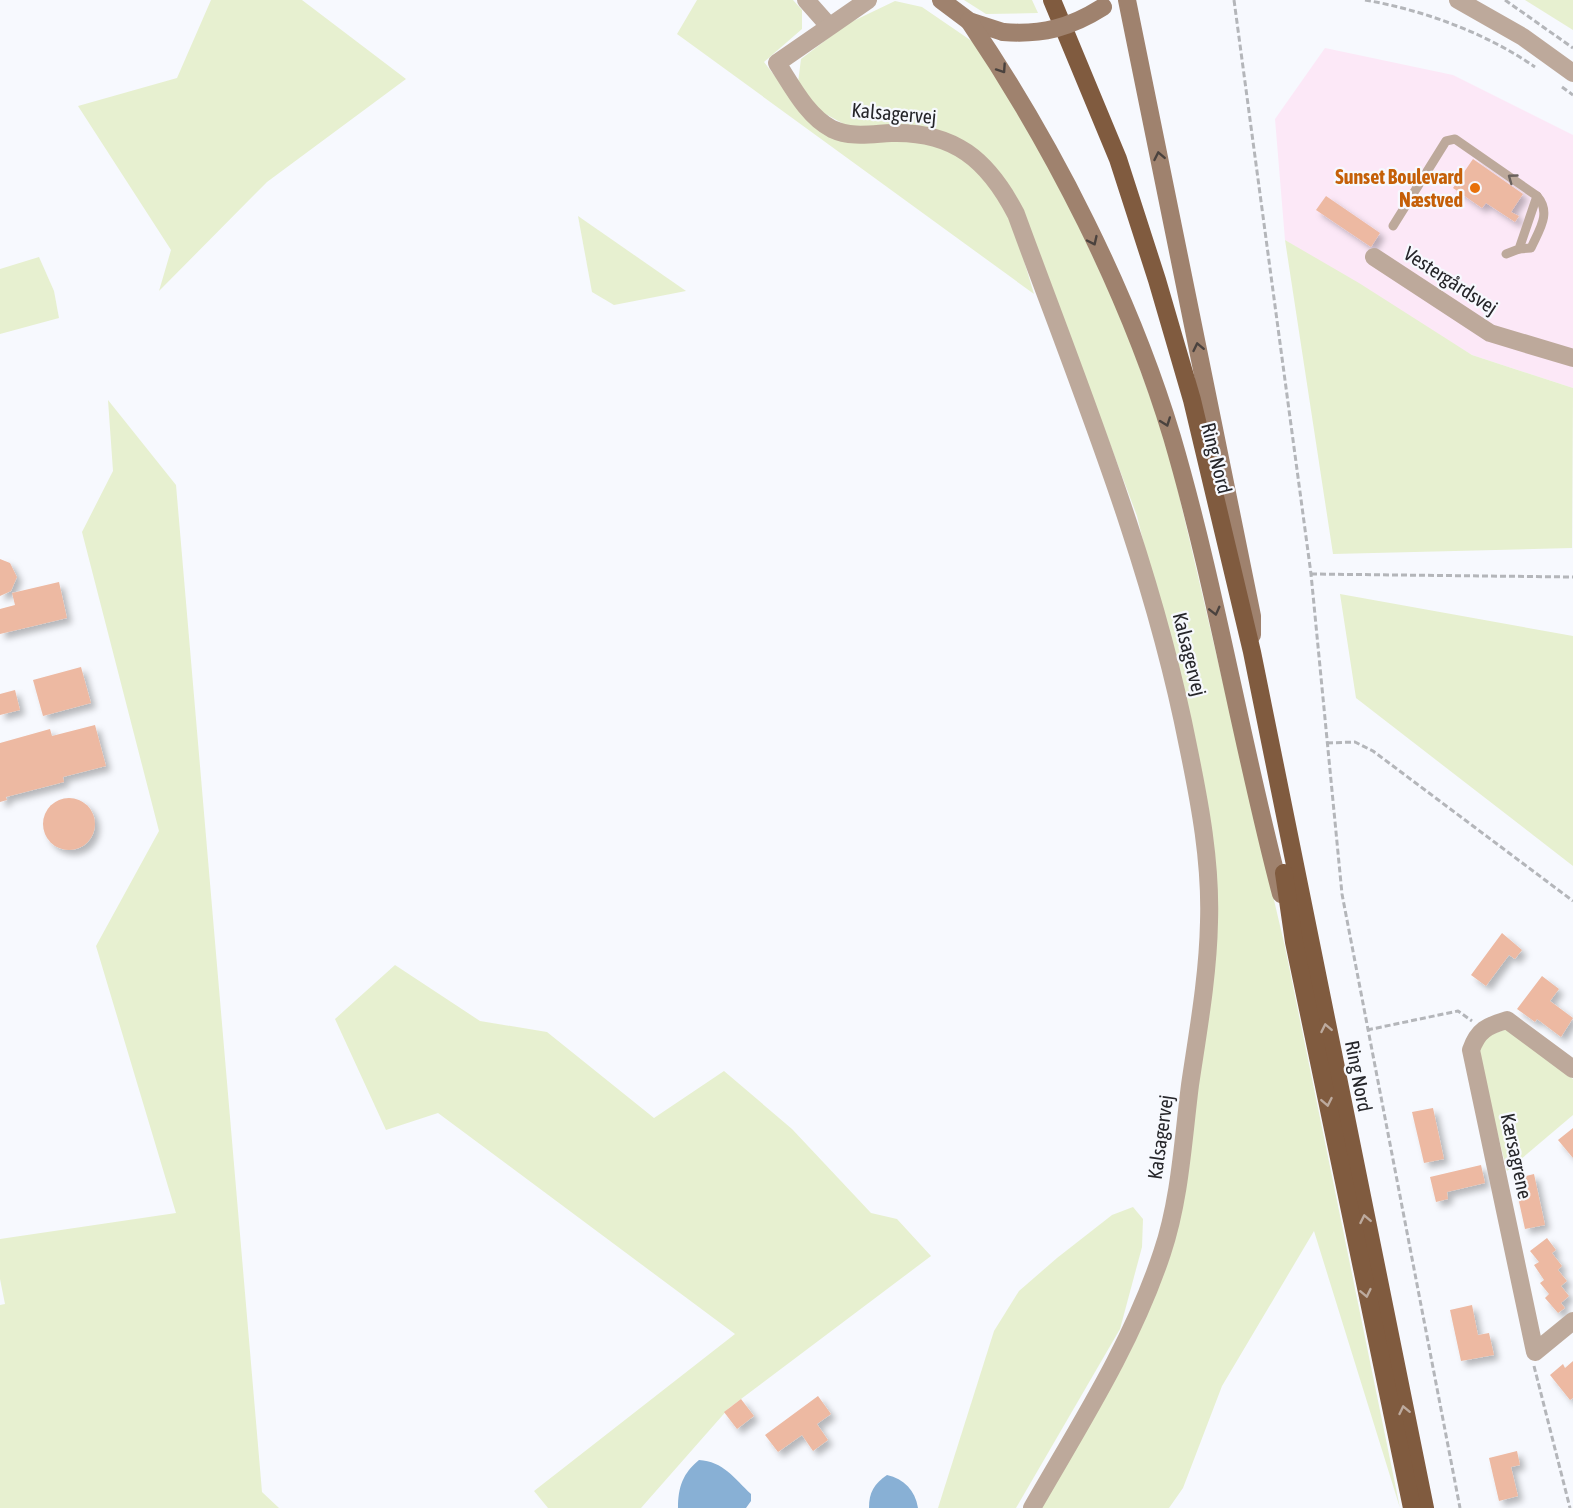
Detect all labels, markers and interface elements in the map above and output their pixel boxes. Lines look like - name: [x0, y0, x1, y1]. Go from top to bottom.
- one-way arrow: [995, 63, 1006, 74]
- street label: Kalsagervej: [851, 98, 937, 128]
- one-way arrow: [1154, 151, 1167, 161]
- place label: Sunset Boulevard Næstved: [1335, 165, 1463, 211]
- one-way arrow: [1507, 174, 1518, 185]
- marker: Sunset Boulevard Næstved: [1468, 181, 1482, 195]
- one-way arrow: [1086, 235, 1098, 246]
- street label: Vestergårdsvej: [1400, 241, 1502, 319]
- one-way arrow: [1193, 342, 1206, 352]
- one-way arrow: [1159, 416, 1172, 427]
- street label: Ring Nord: [1197, 420, 1237, 496]
- one-way arrow: [1208, 606, 1221, 616]
- street label: Kalsagervej: [1169, 610, 1211, 698]
- one-way arrow: [1321, 1023, 1334, 1033]
- street label: Ring Nord: [1341, 1038, 1377, 1114]
- street label: Kalsagervej: [1143, 1093, 1177, 1181]
- one-way arrow: [1320, 1097, 1333, 1107]
- street label: Kærsagrene: [1497, 1111, 1537, 1201]
- one-way arrow: [1359, 1214, 1372, 1224]
- one-way arrow: [1359, 1288, 1372, 1298]
- one-way arrow: [1399, 1405, 1412, 1415]

